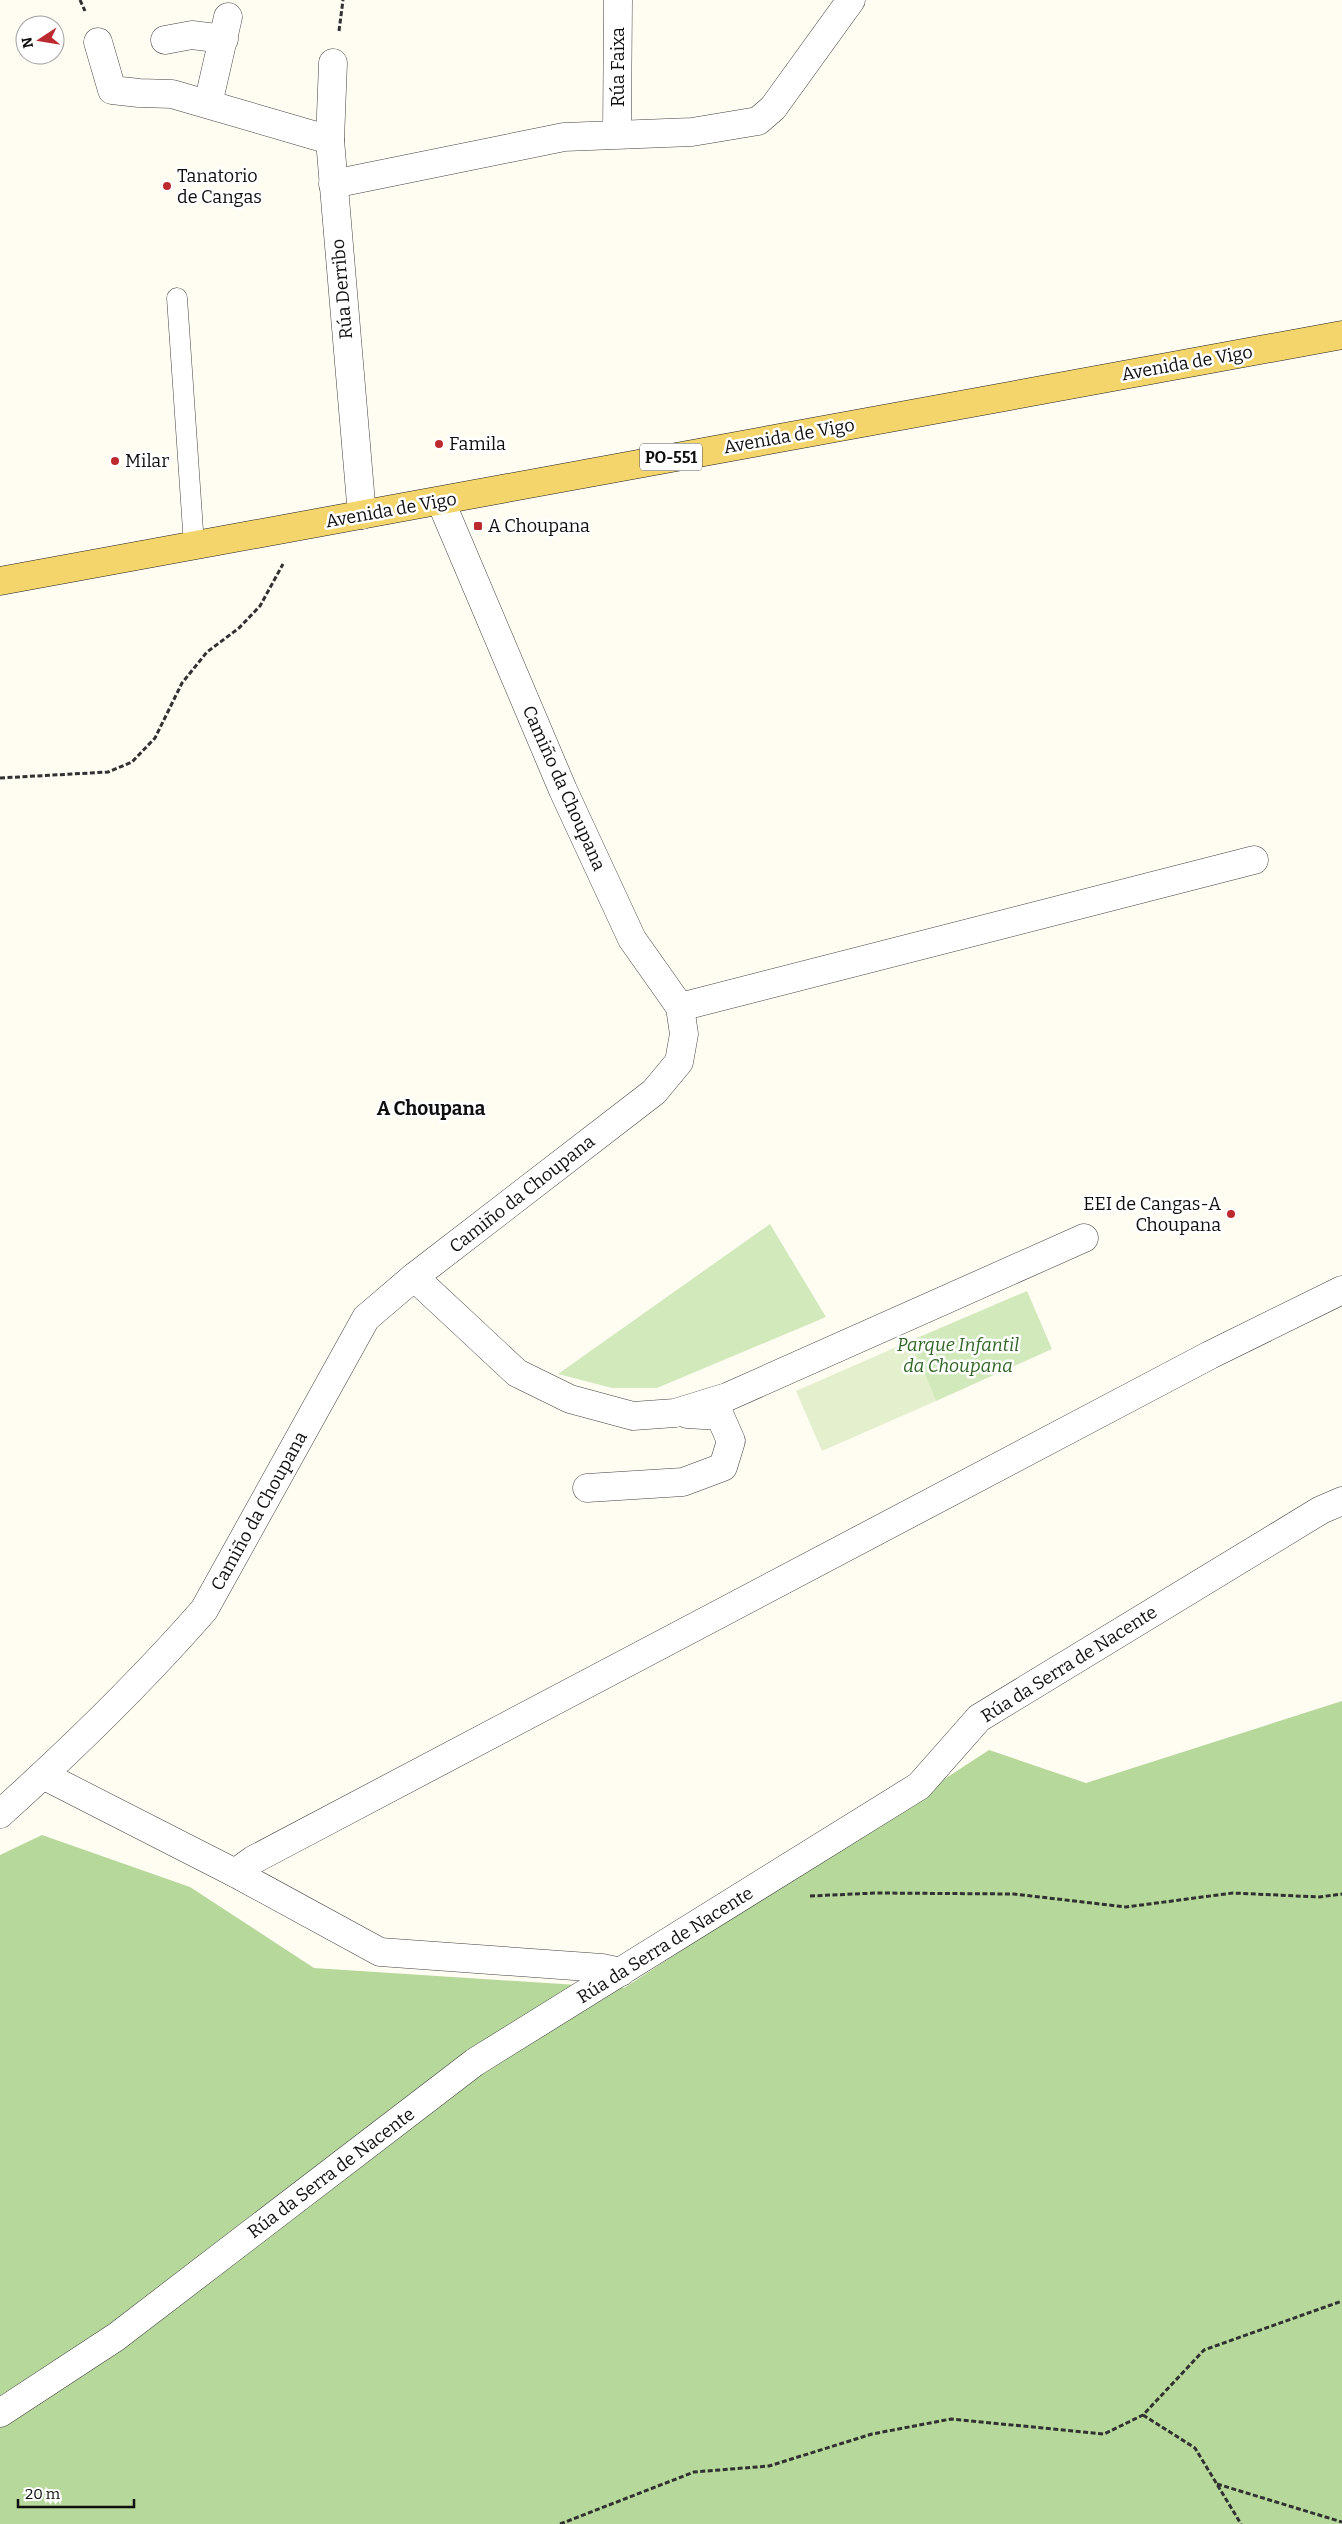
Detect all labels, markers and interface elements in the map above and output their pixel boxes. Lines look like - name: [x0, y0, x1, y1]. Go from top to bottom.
- north arrow: [15, 15, 65, 65]
- street label: Rúa Faixa: [607, 27, 629, 107]
- text: N: [18, 35, 37, 50]
- place label: Tanatorio de Cangas: [177, 165, 262, 208]
- marker: Tanatorio de Cangas: [161, 180, 173, 192]
- street label: Rúa Derribo: [327, 238, 357, 340]
- street label: Avenida de Vigo: [1120, 341, 1254, 385]
- street label: Avenida de Vigo: [722, 414, 856, 458]
- place label: Famila: [449, 433, 506, 455]
- marker: Famila: [433, 438, 445, 450]
- road number: PO-551: [640, 444, 702, 471]
- place label: Milar: [125, 450, 169, 472]
- marker: Milar: [109, 455, 121, 467]
- street label: Avenida de Vigo: [324, 488, 458, 532]
- place label: A Choupana: [488, 515, 590, 537]
- marker: A Choupana: [472, 520, 484, 532]
- street label: Camiño da Choupana: [518, 702, 610, 874]
- district label: A Choupana: [377, 1097, 486, 1120]
- street label: Camiño da Choupana: [445, 1130, 599, 1258]
- place label: EEI de Cangas-A Choupana: [1083, 1193, 1221, 1236]
- marker: EEI de Cangas-A Choupana: [1225, 1208, 1237, 1220]
- park label: Parque Infantil da Choupana: [897, 1334, 1019, 1377]
- street label: Camiño da Choupana: [206, 1427, 312, 1594]
- street label: Rúa da Serra de Nacente: [977, 1601, 1161, 1727]
- street label: Rúa da Serra de Nacente: [573, 1882, 757, 2008]
- street label: Rúa da Serra de Nacente: [243, 2103, 419, 2243]
- scale bar: [18, 2476, 134, 2508]
- text: 20 m: [25, 2485, 61, 2503]

